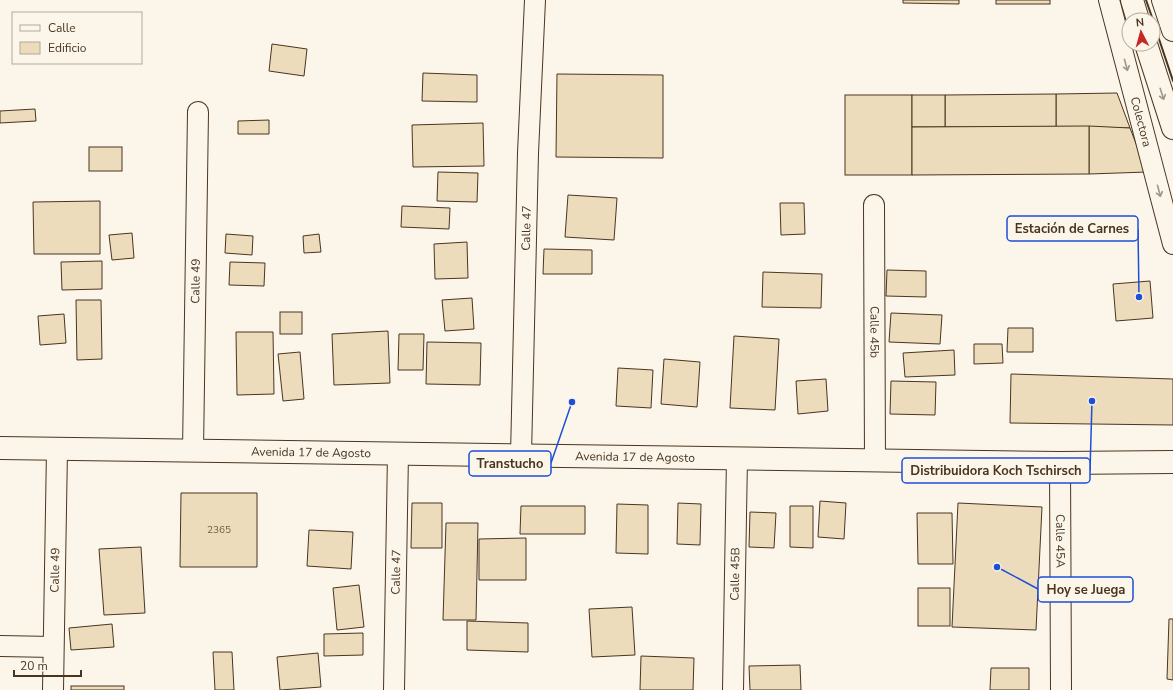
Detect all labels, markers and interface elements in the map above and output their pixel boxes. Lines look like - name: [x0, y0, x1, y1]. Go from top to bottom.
- legend: [12, 12, 142, 64]
- north arrow: [1121, 12, 1161, 52]
- text: N: [1135, 15, 1145, 30]
- text: Calle: [48, 20, 76, 36]
- text: Edificio: [48, 40, 87, 56]
- one-way arrow: [1123, 58, 1131, 71]
- one-way arrow: [1159, 88, 1166, 101]
- street label: Colectora: [1127, 95, 1155, 149]
- one-way arrow: [1156, 184, 1163, 197]
- street label: Calle 47: [518, 205, 535, 251]
- callout: Estación de Carnes: [1007, 216, 1138, 241]
- text: Estación de Carnes: [1015, 220, 1129, 238]
- street label: Calle 49: [187, 258, 204, 304]
- street label: Calle 45b: [866, 306, 883, 358]
- street label: Avenida 17 de Agosto: [251, 444, 371, 461]
- street label: Avenida 17 de Agosto: [575, 448, 695, 466]
- callout: Transtucho: [469, 451, 551, 476]
- text: Transtucho: [477, 455, 543, 473]
- callout: Distribuidora Koch Tschirsch: [902, 458, 1090, 483]
- text: Distribuidora Koch Tschirsch: [910, 462, 1082, 480]
- street label: Calle 45A: [1052, 514, 1068, 568]
- house number: 2365: [207, 523, 231, 537]
- street label: Calle 49: [47, 547, 63, 593]
- street label: Calle 45B: [727, 547, 743, 601]
- street label: Calle 47: [388, 549, 404, 595]
- callout: Hoy se Juega: [1038, 577, 1133, 602]
- text: Hoy se Juega: [1047, 581, 1125, 599]
- scale bar: [14, 652, 81, 678]
- text: 20 m: [20, 658, 48, 674]

